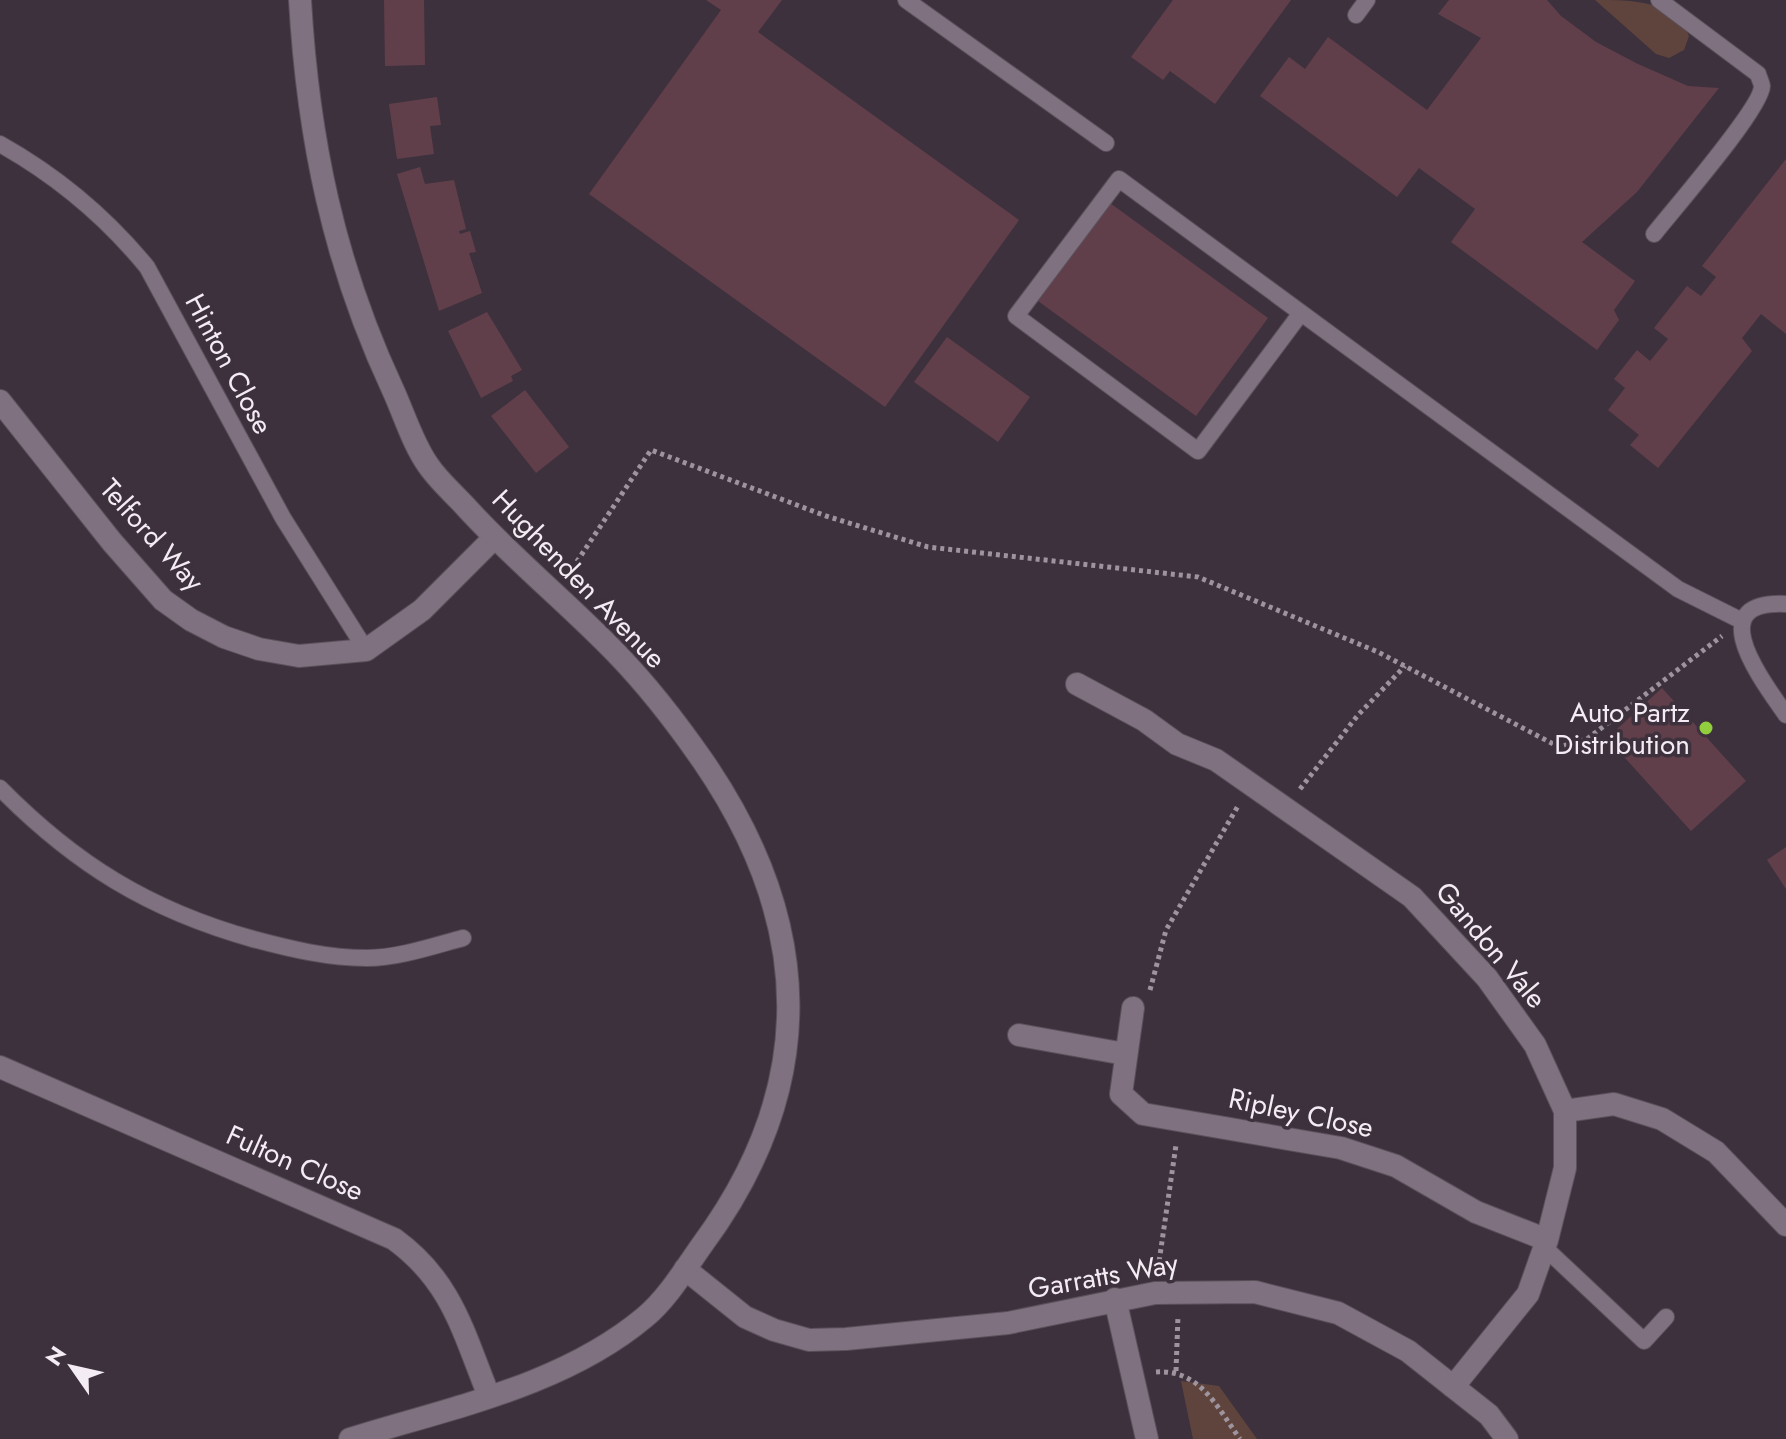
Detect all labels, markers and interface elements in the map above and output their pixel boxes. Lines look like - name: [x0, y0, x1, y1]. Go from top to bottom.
- street label: Hinton Close: [175, 287, 283, 441]
- street label: Telford Way: [90, 470, 214, 601]
- street label: Hughenden Avenue: [483, 480, 675, 678]
- place label: Auto Partz Distribution: [1554, 692, 1690, 765]
- marker: Auto Partz Distribution: [1697, 719, 1715, 737]
- street label: Gandon Vale: [1426, 873, 1556, 1017]
- street label: Ripley Close: [1225, 1078, 1377, 1148]
- street label: Fulton Close: [220, 1115, 370, 1211]
- street label: Garratts Way: [1025, 1243, 1182, 1309]
- north arrow: [32, 1327, 112, 1407]
- text: N: [37, 1340, 74, 1372]

